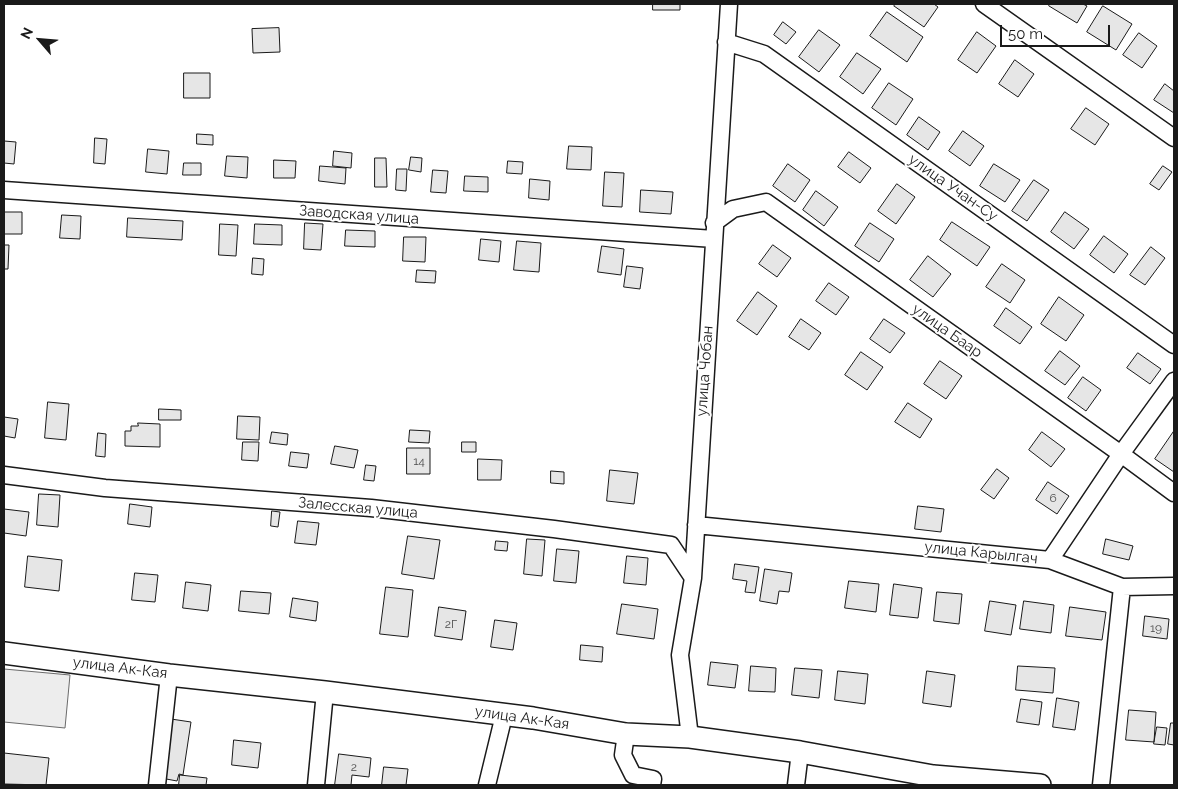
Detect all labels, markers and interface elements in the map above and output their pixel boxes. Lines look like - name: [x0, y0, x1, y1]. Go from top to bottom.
- north arrow: [15, 15, 65, 65]
- scale bar: [1003, 15, 1113, 47]
- text: N: [17, 25, 36, 42]
- text: 50 m: [1008, 25, 1043, 43]
- street label: улица Учан-Су: [905, 151, 1001, 225]
- street label: Заводская улица: [298, 202, 420, 228]
- street label: улица Баар: [908, 300, 986, 362]
- street label: улица Чобан: [693, 325, 717, 417]
- house number: 14: [413, 454, 425, 468]
- house number: 6: [1049, 491, 1057, 505]
- street label: Залесская улица: [297, 494, 419, 522]
- street label: улица Карылгач: [923, 538, 1039, 568]
- house number: 2Г: [445, 617, 457, 631]
- house number: 19: [1150, 621, 1162, 635]
- street label: улица Ак-Кая: [72, 653, 168, 683]
- street label: улица Ак-Кая: [474, 702, 570, 734]
- house number: 2: [351, 760, 357, 774]

